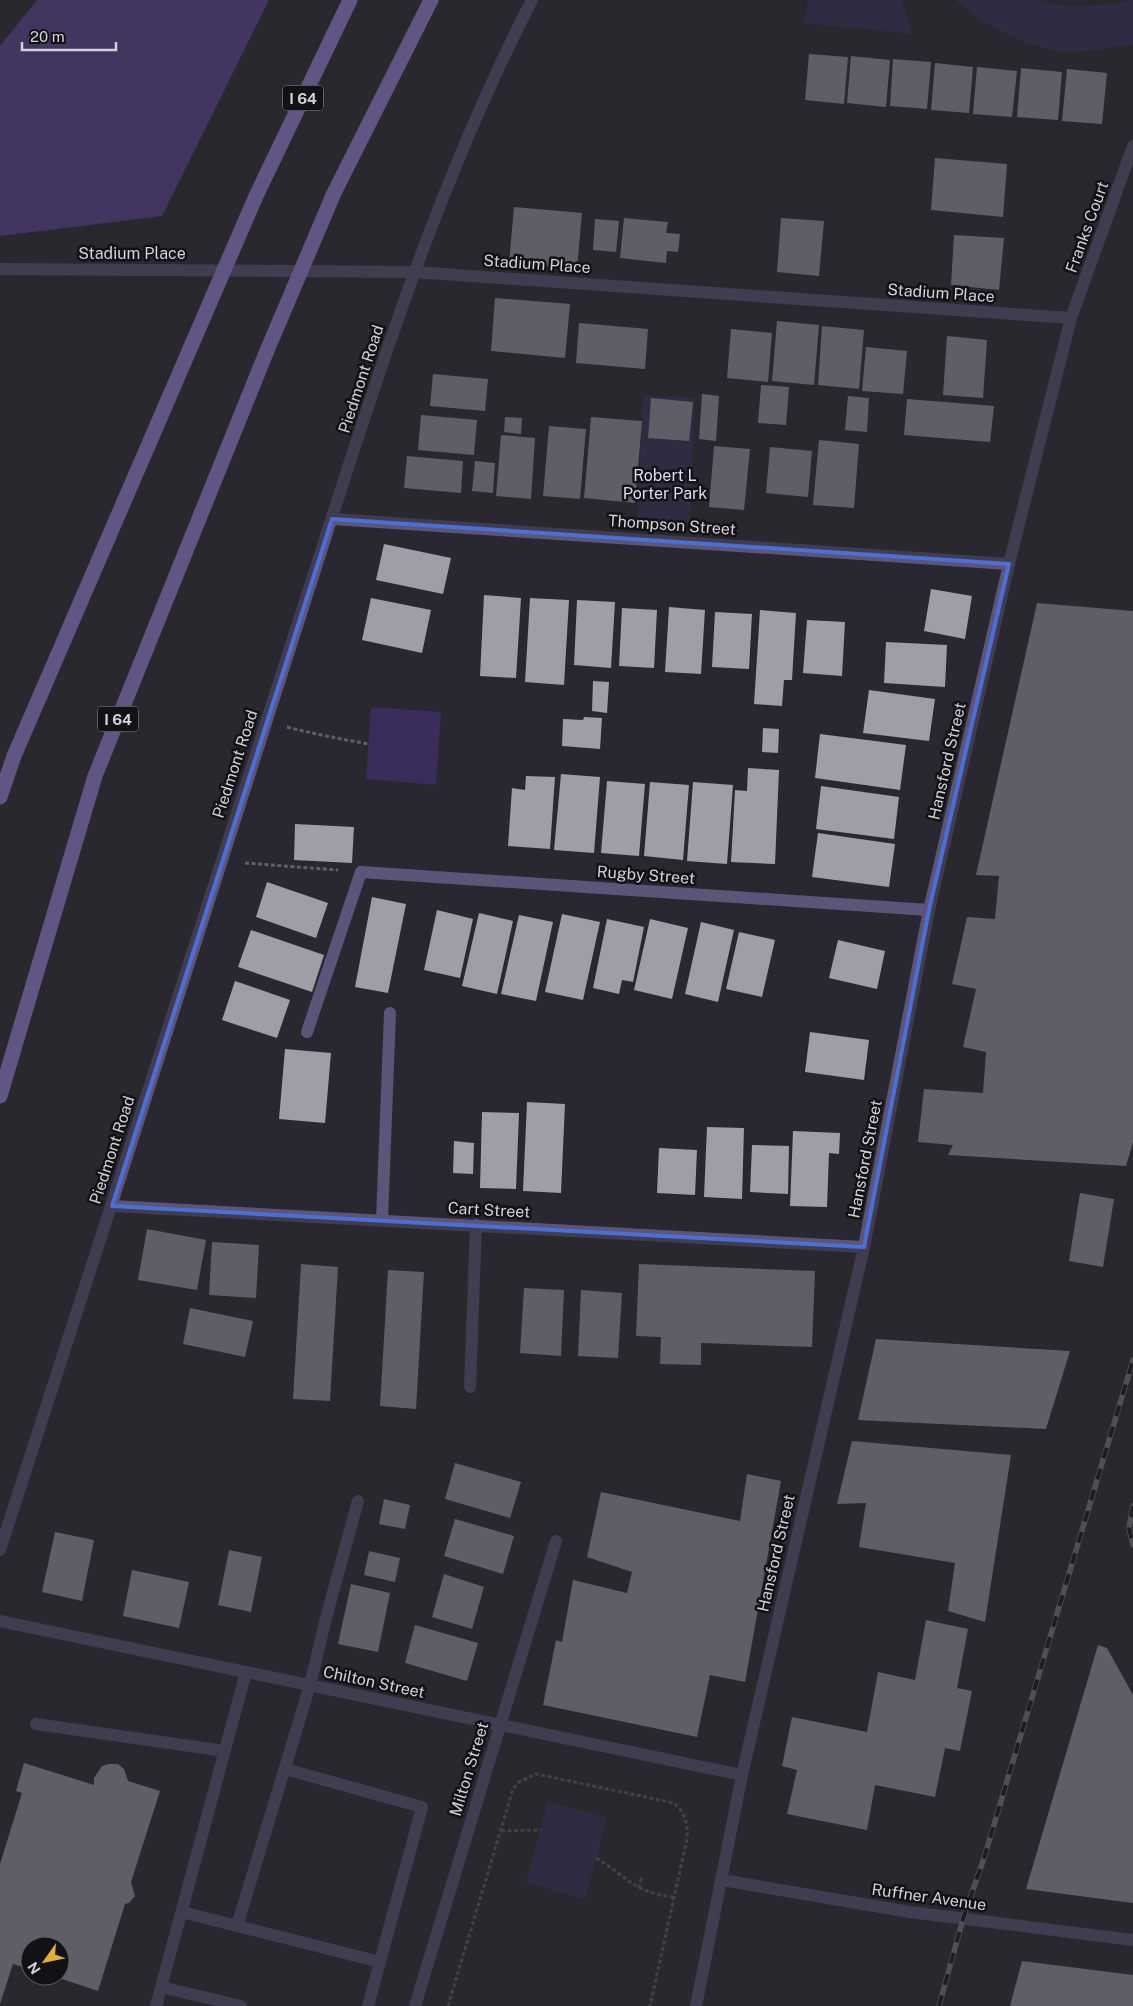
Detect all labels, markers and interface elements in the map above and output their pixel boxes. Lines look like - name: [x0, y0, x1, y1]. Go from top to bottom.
- scale bar: [22, 20, 116, 52]
- text: 20 m: [30, 28, 65, 45]
- road number: I 64: [283, 86, 323, 110]
- street label: Franks Court: [1062, 179, 1112, 275]
- street label: Stadium Place: [78, 244, 186, 263]
- street label: Stadium Place: [483, 251, 591, 277]
- street label: Stadium Place: [887, 280, 995, 306]
- street label: Piedmont Road: [335, 323, 387, 435]
- park label: Robert L Porter Park: [623, 466, 707, 503]
- street label: Thompson Street: [607, 511, 737, 539]
- street label: Hansford Street: [924, 700, 970, 822]
- road number: I 64: [98, 706, 138, 732]
- street label: Piedmont Road: [209, 708, 261, 820]
- street label: Rugby Street: [596, 862, 696, 888]
- street label: Piedmont Road: [86, 1094, 138, 1206]
- street label: Hansford Street: [844, 1098, 886, 1220]
- street label: Cart Street: [447, 1198, 531, 1222]
- street label: Hansford Street: [753, 1492, 799, 1614]
- street label: Chilton Street: [321, 1662, 427, 1702]
- street label: Milton Street: [446, 1720, 492, 1818]
- street label: Ruffner Avenue: [870, 1880, 988, 1914]
- north arrow: [20, 1936, 70, 1986]
- text: N: [24, 1959, 44, 1977]

